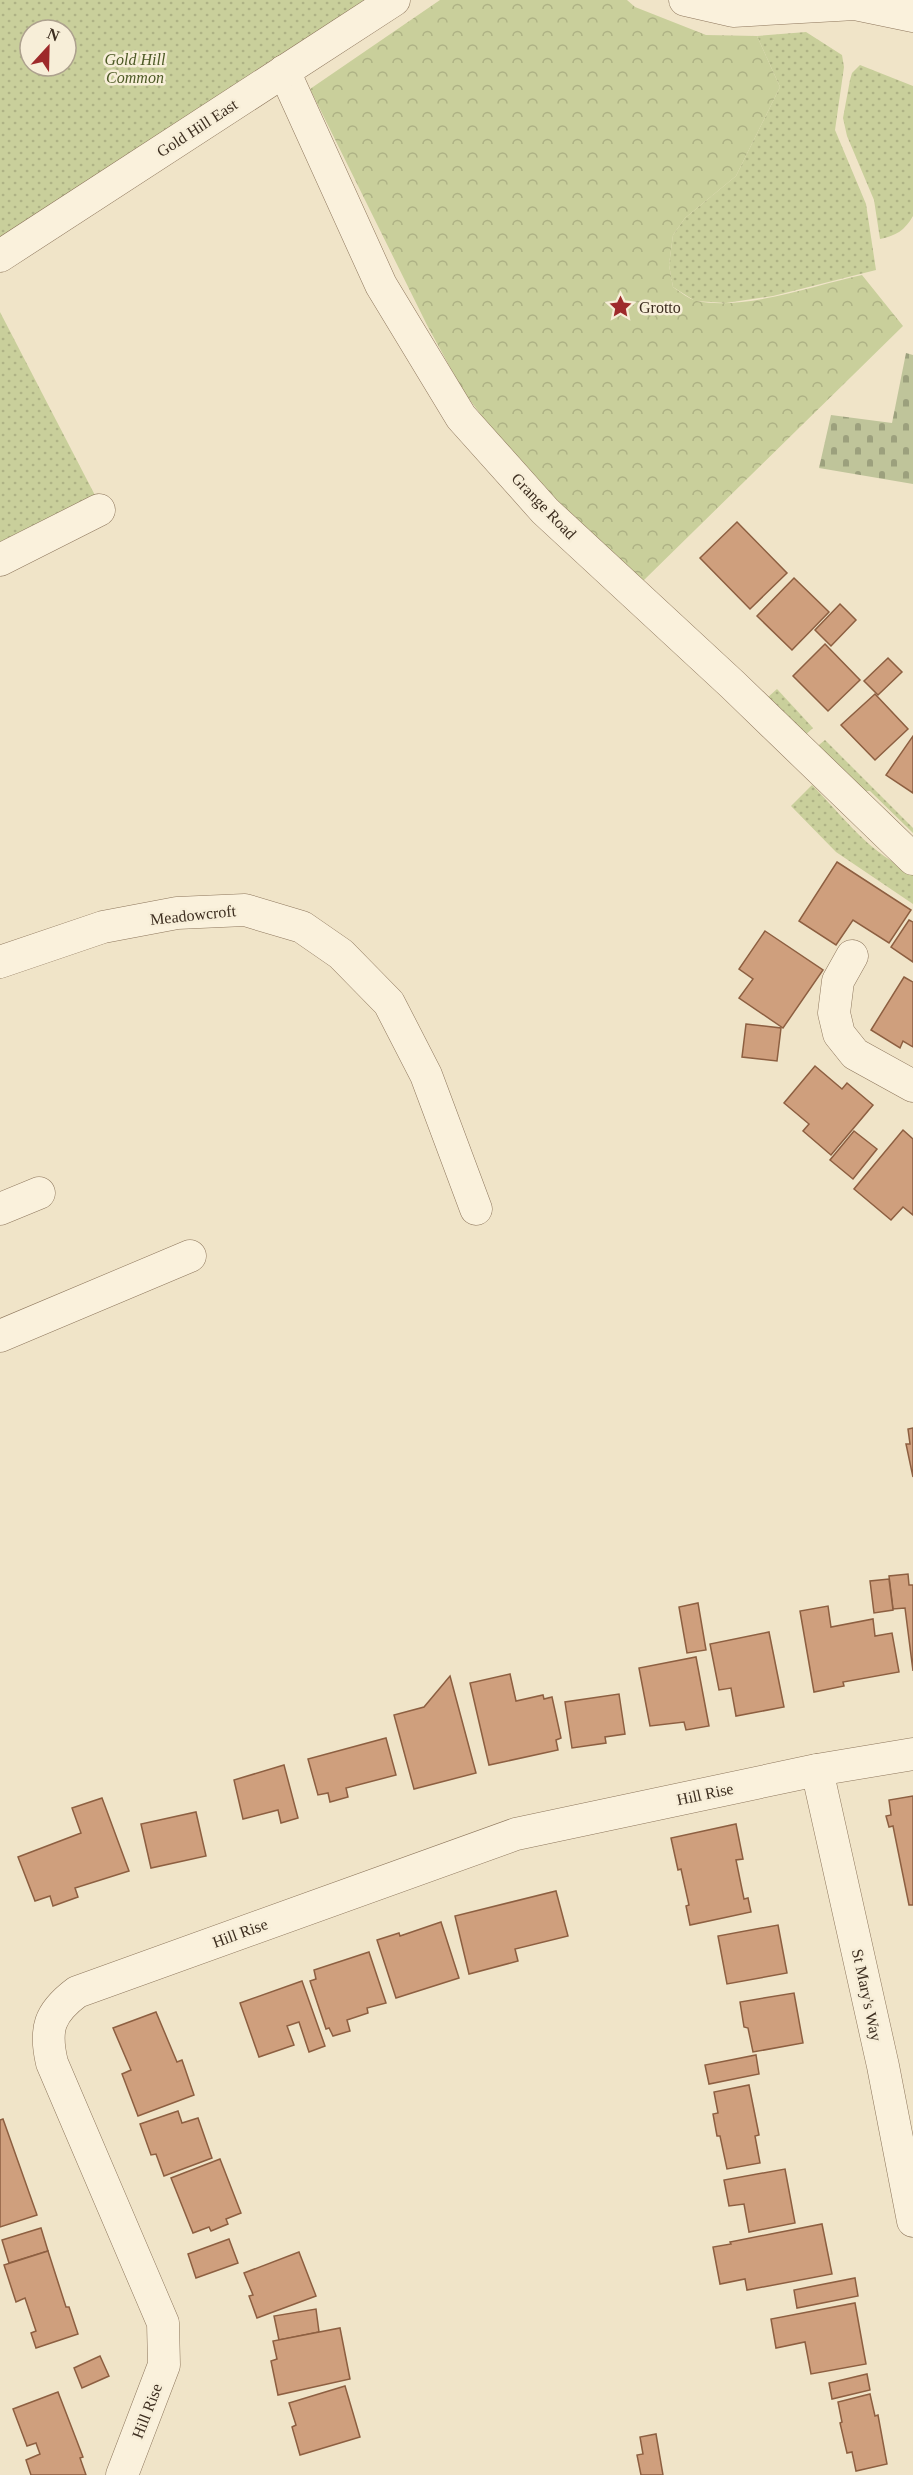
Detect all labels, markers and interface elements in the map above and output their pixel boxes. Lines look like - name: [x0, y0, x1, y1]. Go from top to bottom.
- north arrow: [18, 18, 78, 78]
- text: N: [45, 25, 62, 45]
- park label: Gold Hill Common: [105, 51, 166, 86]
- street label: Gold Hill East: [154, 95, 241, 160]
- place icon: Grotto: [608, 294, 634, 320]
- place label: Grotto: [639, 299, 681, 316]
- street label: Grange Road: [508, 470, 580, 543]
- street label: Meadowcroft: [149, 902, 237, 928]
- street label: Hill Rise: [675, 1780, 735, 1808]
- street label: Hill Rise: [210, 1915, 270, 1951]
- street label: St Mary's Way: [848, 1947, 885, 2043]
- street label: Hill Rise: [129, 2381, 165, 2441]

